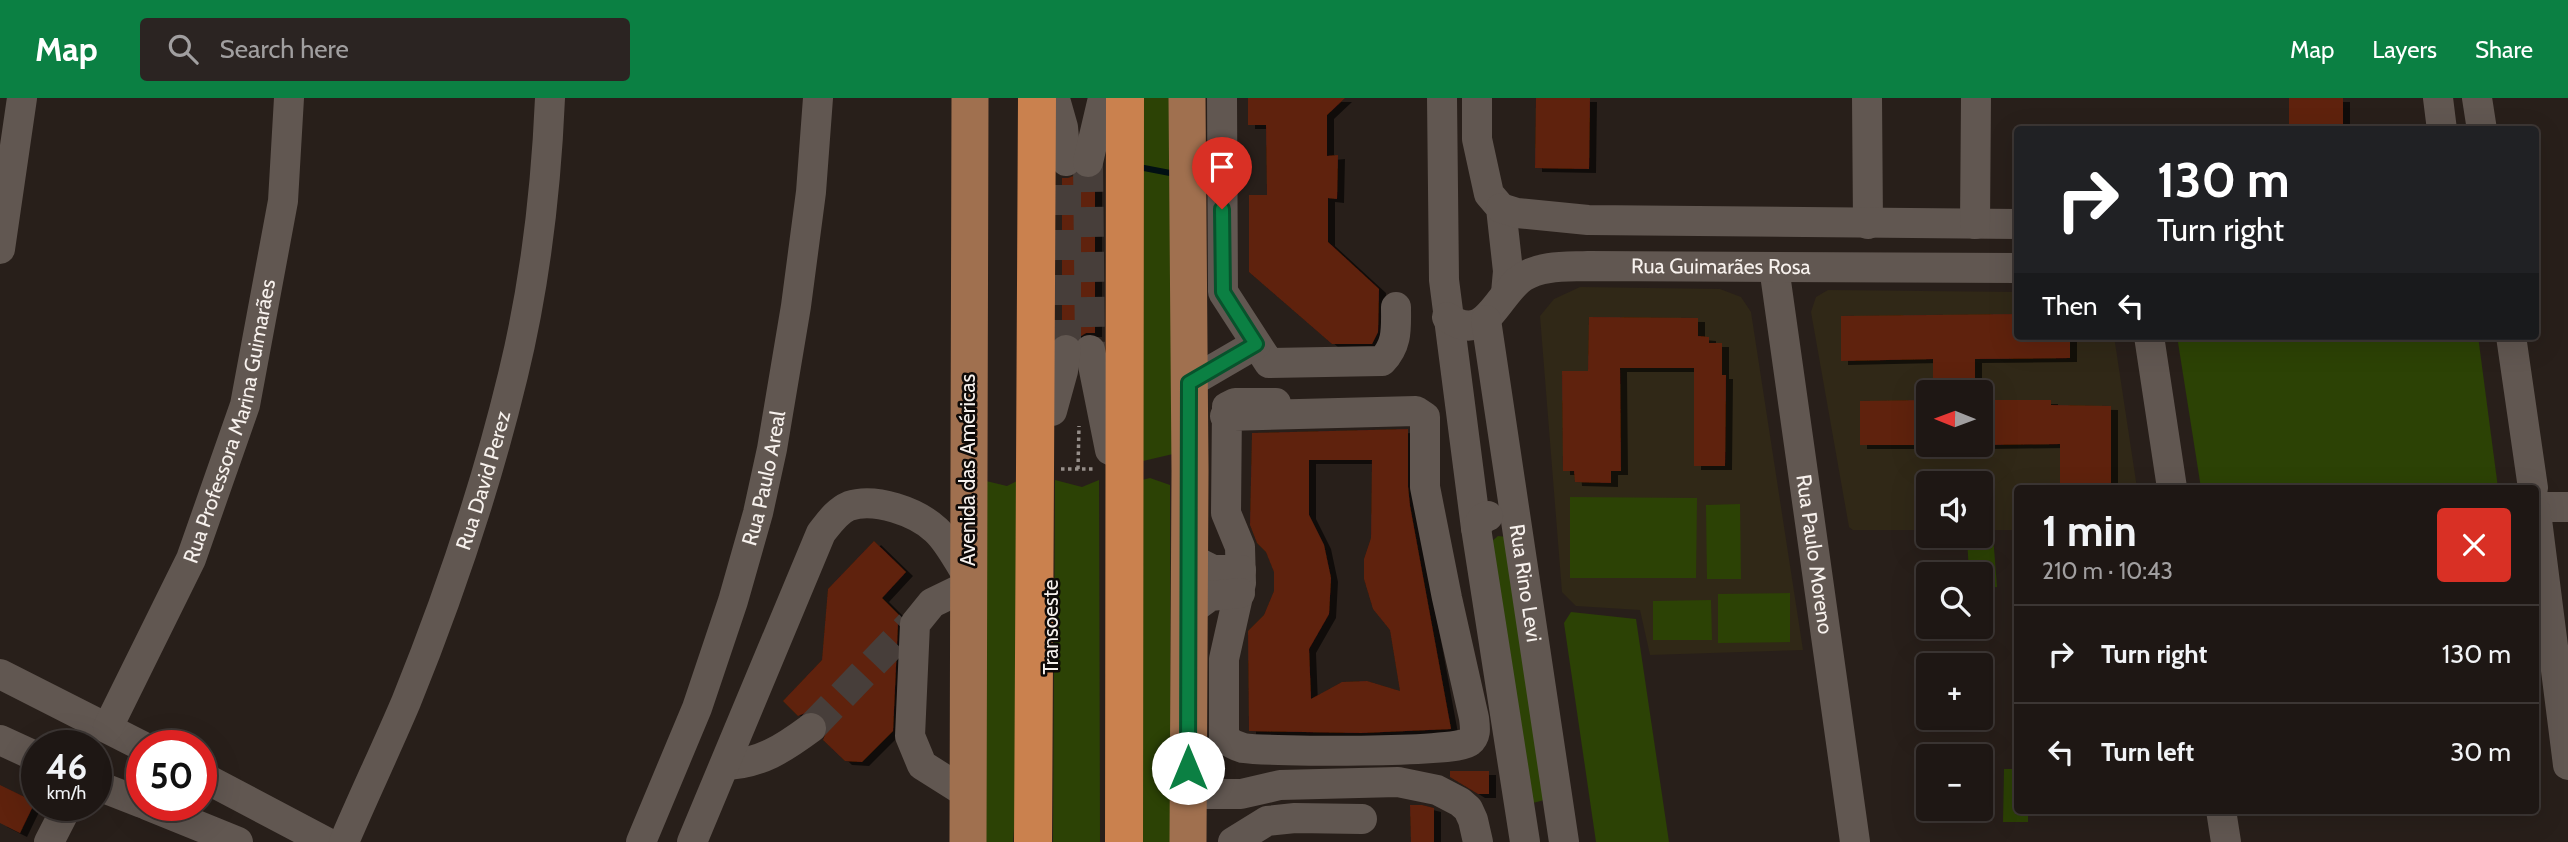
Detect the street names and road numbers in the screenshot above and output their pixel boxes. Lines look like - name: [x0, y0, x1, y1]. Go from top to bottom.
- street label: Rua Guimarães Rosa: [1631, 253, 1811, 279]
- street label: Rua Professora Marina Guimarães: [178, 277, 280, 566]
- street label: Avenida das Américas: [955, 373, 980, 566]
- street label: Rua David Perez: [450, 408, 515, 553]
- street label: Rua Paulo Areal: [736, 409, 790, 548]
- street label: Rua Paulo Moreno: [1791, 473, 1839, 636]
- street label: Rua Rino Levi: [1505, 522, 1547, 644]
- street label: Transoeste: [1038, 579, 1063, 675]

